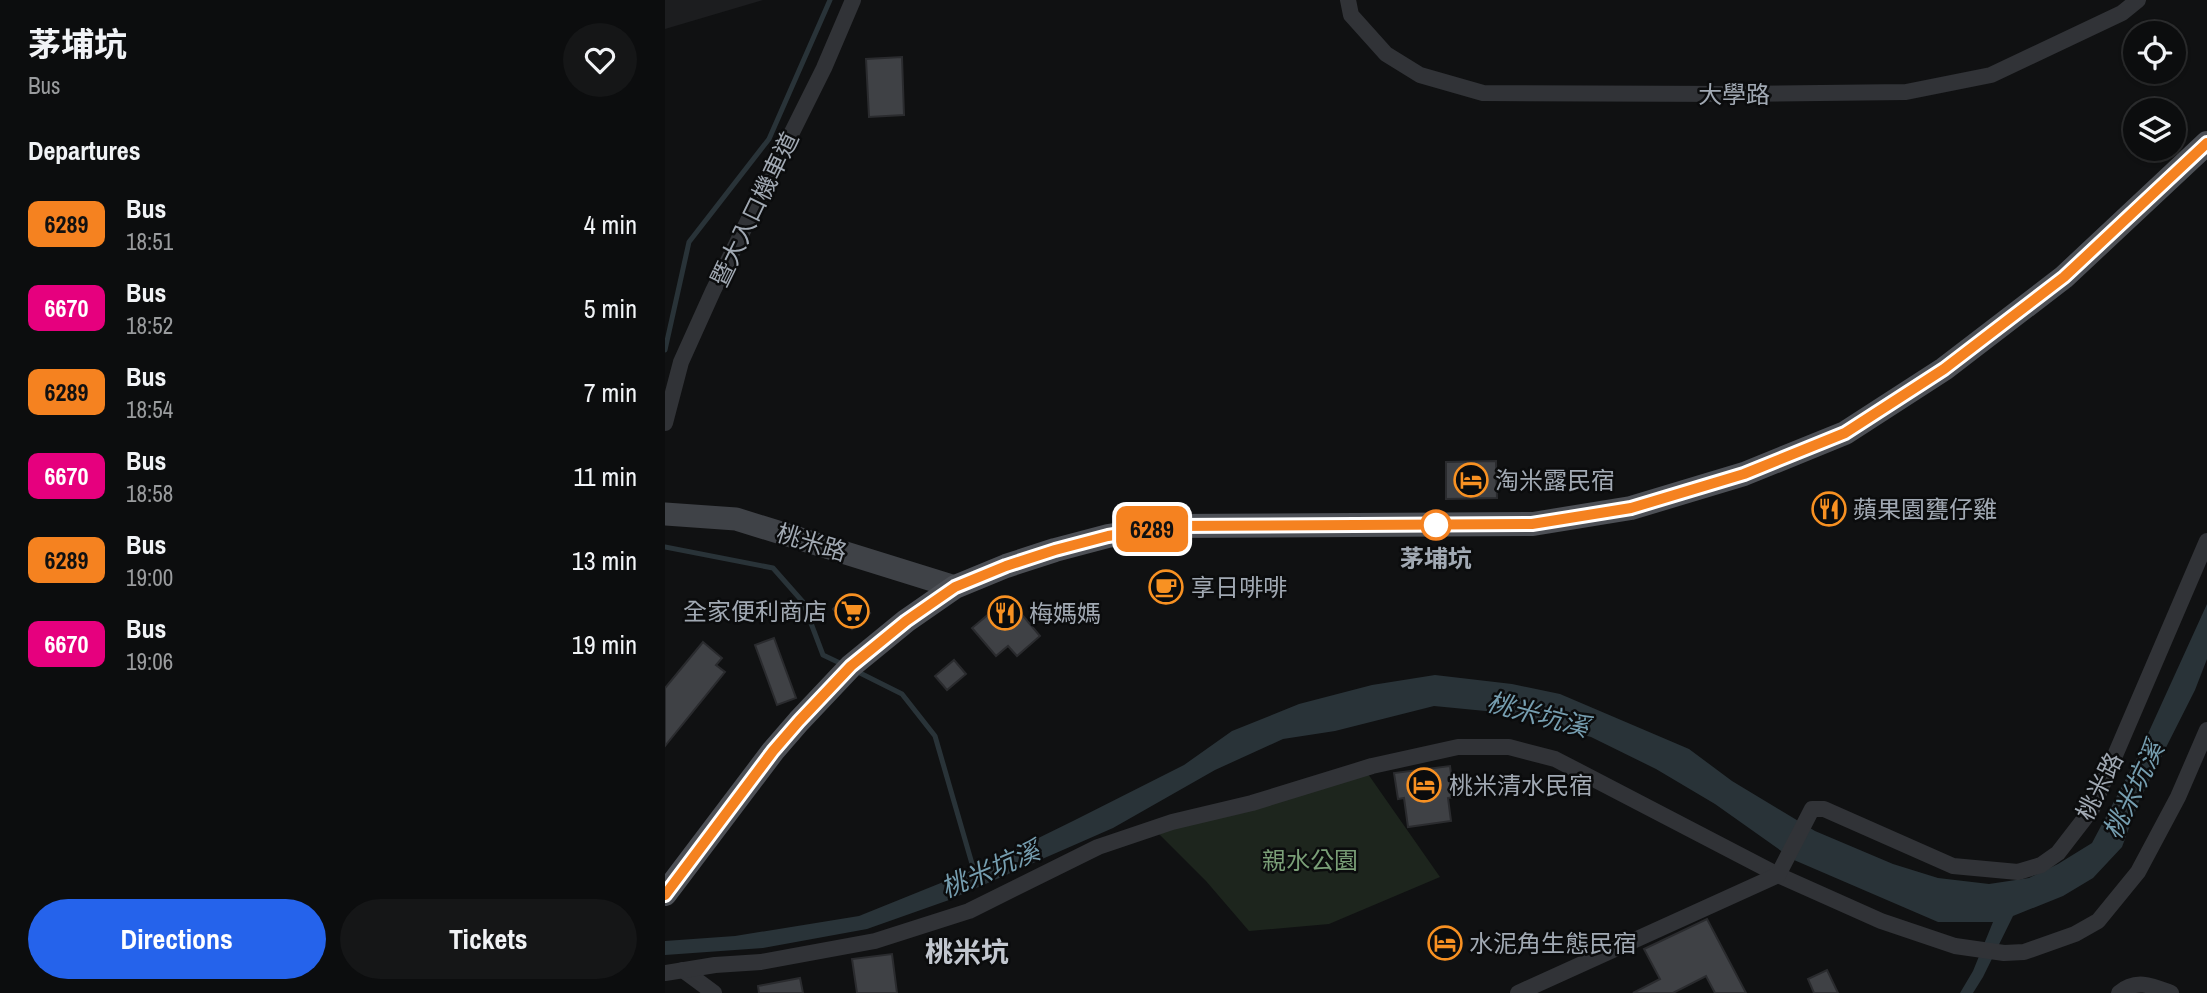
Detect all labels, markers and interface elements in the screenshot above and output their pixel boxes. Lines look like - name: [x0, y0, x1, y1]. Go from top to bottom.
- map controls: [2123, 21, 2186, 161]
- button: locate: [2123, 21, 2186, 84]
- text: 茅埔坑: [28, 22, 127, 66]
- button: heart: [563, 23, 637, 97]
- text: Bus: [28, 70, 61, 101]
- street label: 大學路: [1698, 78, 1770, 110]
- button: layers: [2123, 98, 2186, 161]
- street label: 暨大入口機車道: [703, 126, 805, 292]
- text: Departures: [28, 133, 141, 168]
- text: Bus: [126, 191, 166, 226]
- text: 4 min: [584, 207, 637, 242]
- text: 6289: [45, 208, 88, 240]
- text: 18:51: [126, 226, 173, 257]
- text: Bus: [126, 275, 166, 310]
- text: 5 min: [584, 291, 637, 326]
- text: 6670: [45, 292, 88, 324]
- text: 18:52: [126, 310, 173, 341]
- text: Bus: [126, 359, 166, 394]
- text: 7 min: [584, 375, 637, 410]
- text: 6289: [45, 376, 88, 408]
- text: 18:54: [126, 394, 173, 425]
- text: Bus: [126, 443, 166, 478]
- text: 11 min: [573, 459, 637, 494]
- text: 6670: [45, 460, 88, 492]
- hotel icon: 淘米露民宿: [1452, 461, 1490, 499]
- place label: 淘米露民宿: [1495, 464, 1615, 496]
- text: 18:58: [126, 478, 173, 509]
- restaurant icon: 蘋果園甕仔雞: [1810, 490, 1848, 528]
- place label: 蘋果園甕仔雞: [1853, 493, 1997, 525]
- line badge: 6289: [1103, 506, 1201, 552]
- marker: 茅埔坑: [1421, 510, 1451, 540]
- text: 6289: [1130, 513, 1174, 545]
- street label: 桃米路: [773, 516, 851, 568]
- text: Bus: [126, 527, 166, 562]
- place label: 茅埔坑: [1400, 542, 1472, 574]
- text: 13 min: [572, 543, 637, 578]
- text: 6289: [45, 544, 88, 576]
- text: 19:00: [126, 562, 173, 593]
- cafe icon: 享日啡啡: [1147, 568, 1185, 606]
- place label: 享日啡啡: [1191, 571, 1287, 603]
- supermarket icon: 全家便利商店: [833, 592, 871, 630]
- restaurant icon: 梅媽媽: [986, 594, 1024, 632]
- place label: 全家便利商店: [683, 595, 827, 627]
- place label: 梅媽媽: [1029, 597, 1101, 629]
- text: Bus: [126, 611, 166, 646]
- text: 19 min: [572, 627, 637, 662]
- text: 6670: [45, 628, 88, 660]
- text: 19:06: [126, 646, 173, 677]
- water label: 桃米坑溪: [1483, 684, 1597, 745]
- water label: 桃米坑溪: [2094, 732, 2173, 844]
- street label: 桃米路: [2068, 747, 2130, 825]
- hotel icon: 桃米清水民宿: [1405, 766, 1443, 804]
- place label: 桃米清水民宿: [1449, 769, 1593, 801]
- water label: 桃米坑溪: [935, 831, 1048, 905]
- park label: 親水公園: [1262, 844, 1358, 876]
- button: Directions: [28, 899, 326, 979]
- button: Tickets: [340, 899, 637, 979]
- hotel icon: 水泥角生態民宿: [1426, 924, 1464, 962]
- place label: 水泥角生態民宿: [1469, 927, 1637, 959]
- district label: 桃米坑: [925, 933, 1009, 971]

